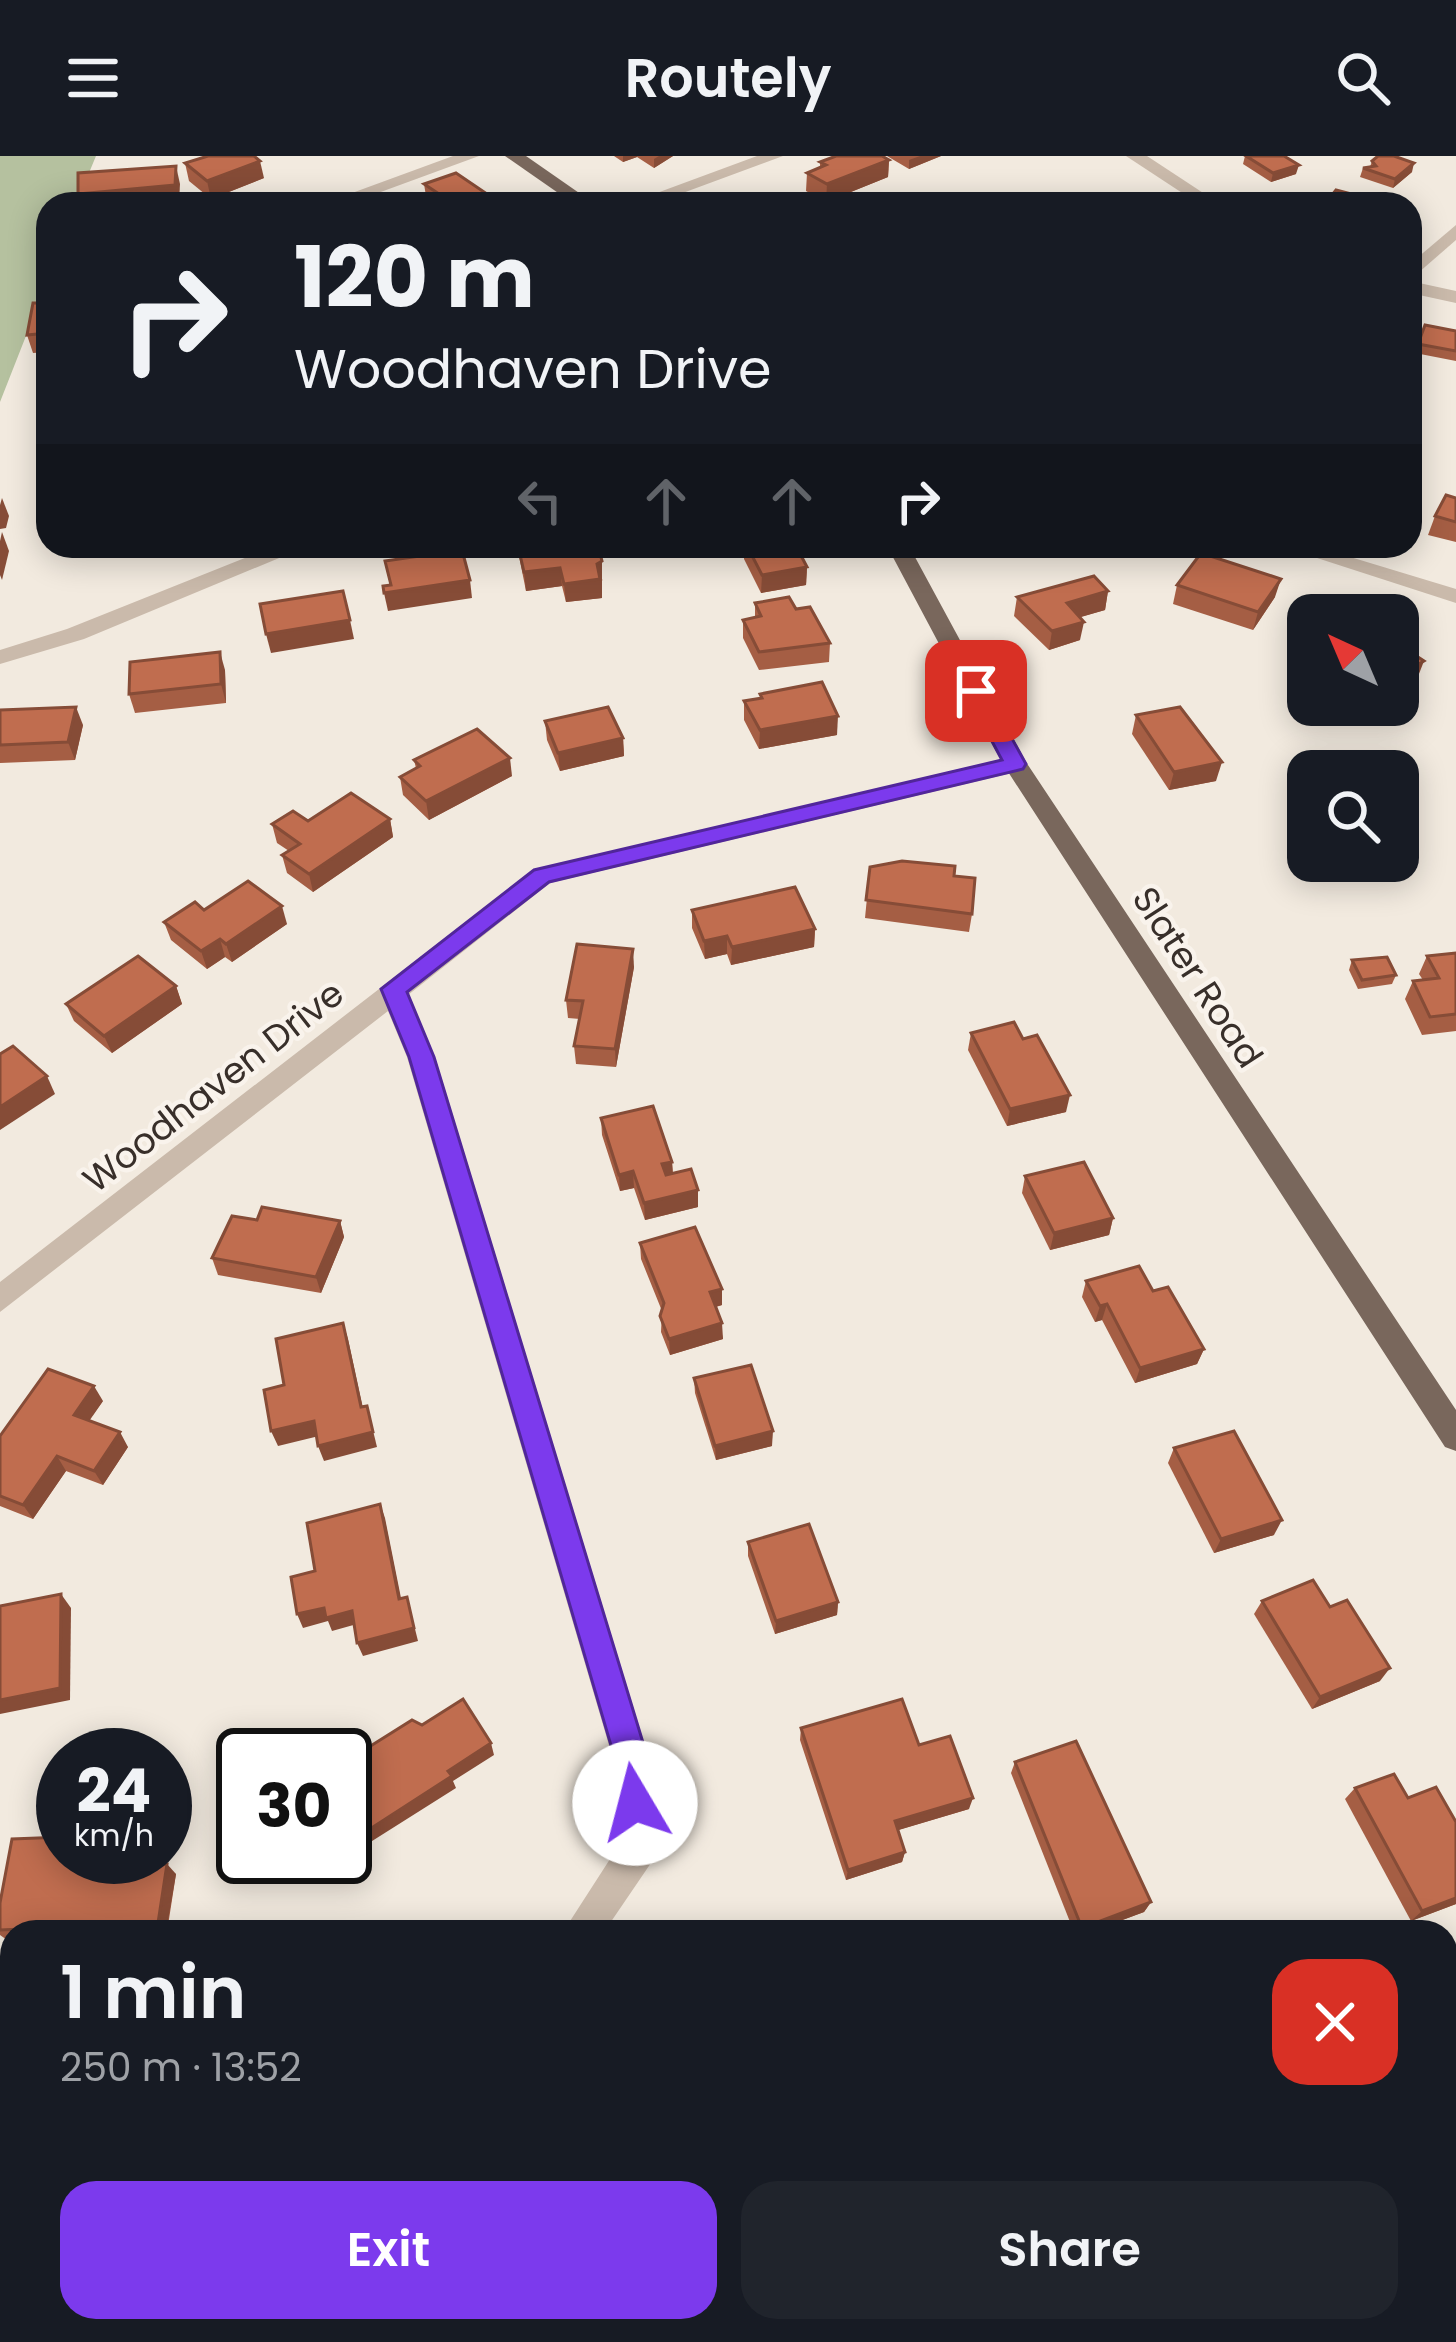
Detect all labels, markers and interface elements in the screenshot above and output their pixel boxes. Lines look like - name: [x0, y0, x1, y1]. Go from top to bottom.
- text: Routely: [625, 40, 831, 116]
- icon: menu: [60, 45, 126, 111]
- icon: search: [1330, 45, 1396, 111]
- text: 120 m: [294, 219, 535, 336]
- icon: right: [96, 240, 252, 396]
- text: Woodhaven Drive: [294, 331, 772, 407]
- icon: left: [507, 468, 573, 534]
- icon: ahead: [633, 468, 699, 534]
- icon: ahead: [759, 468, 825, 534]
- icon: right: [885, 468, 951, 534]
- north arrow: [1287, 594, 1419, 726]
- map controls: [1287, 594, 1419, 882]
- pin: [925, 640, 1027, 742]
- icon: arrive: [943, 658, 1009, 724]
- button: search: [1287, 750, 1419, 882]
- street label: Slater Road: [1120, 877, 1275, 1078]
- street label: Woodhaven Drive: [72, 968, 354, 1204]
- speed limit sign: 30: [216, 1728, 372, 1884]
- position arrow: [572, 1740, 698, 1866]
- text: 24: [77, 1749, 151, 1833]
- text: km/h: [74, 1814, 154, 1857]
- text: 1 min: [60, 1942, 246, 2043]
- button: close: [1272, 1959, 1398, 2085]
- text: 250 m · 13:52: [60, 2040, 302, 2095]
- button: Exit: [60, 2181, 717, 2319]
- button: Share: [741, 2181, 1398, 2319]

